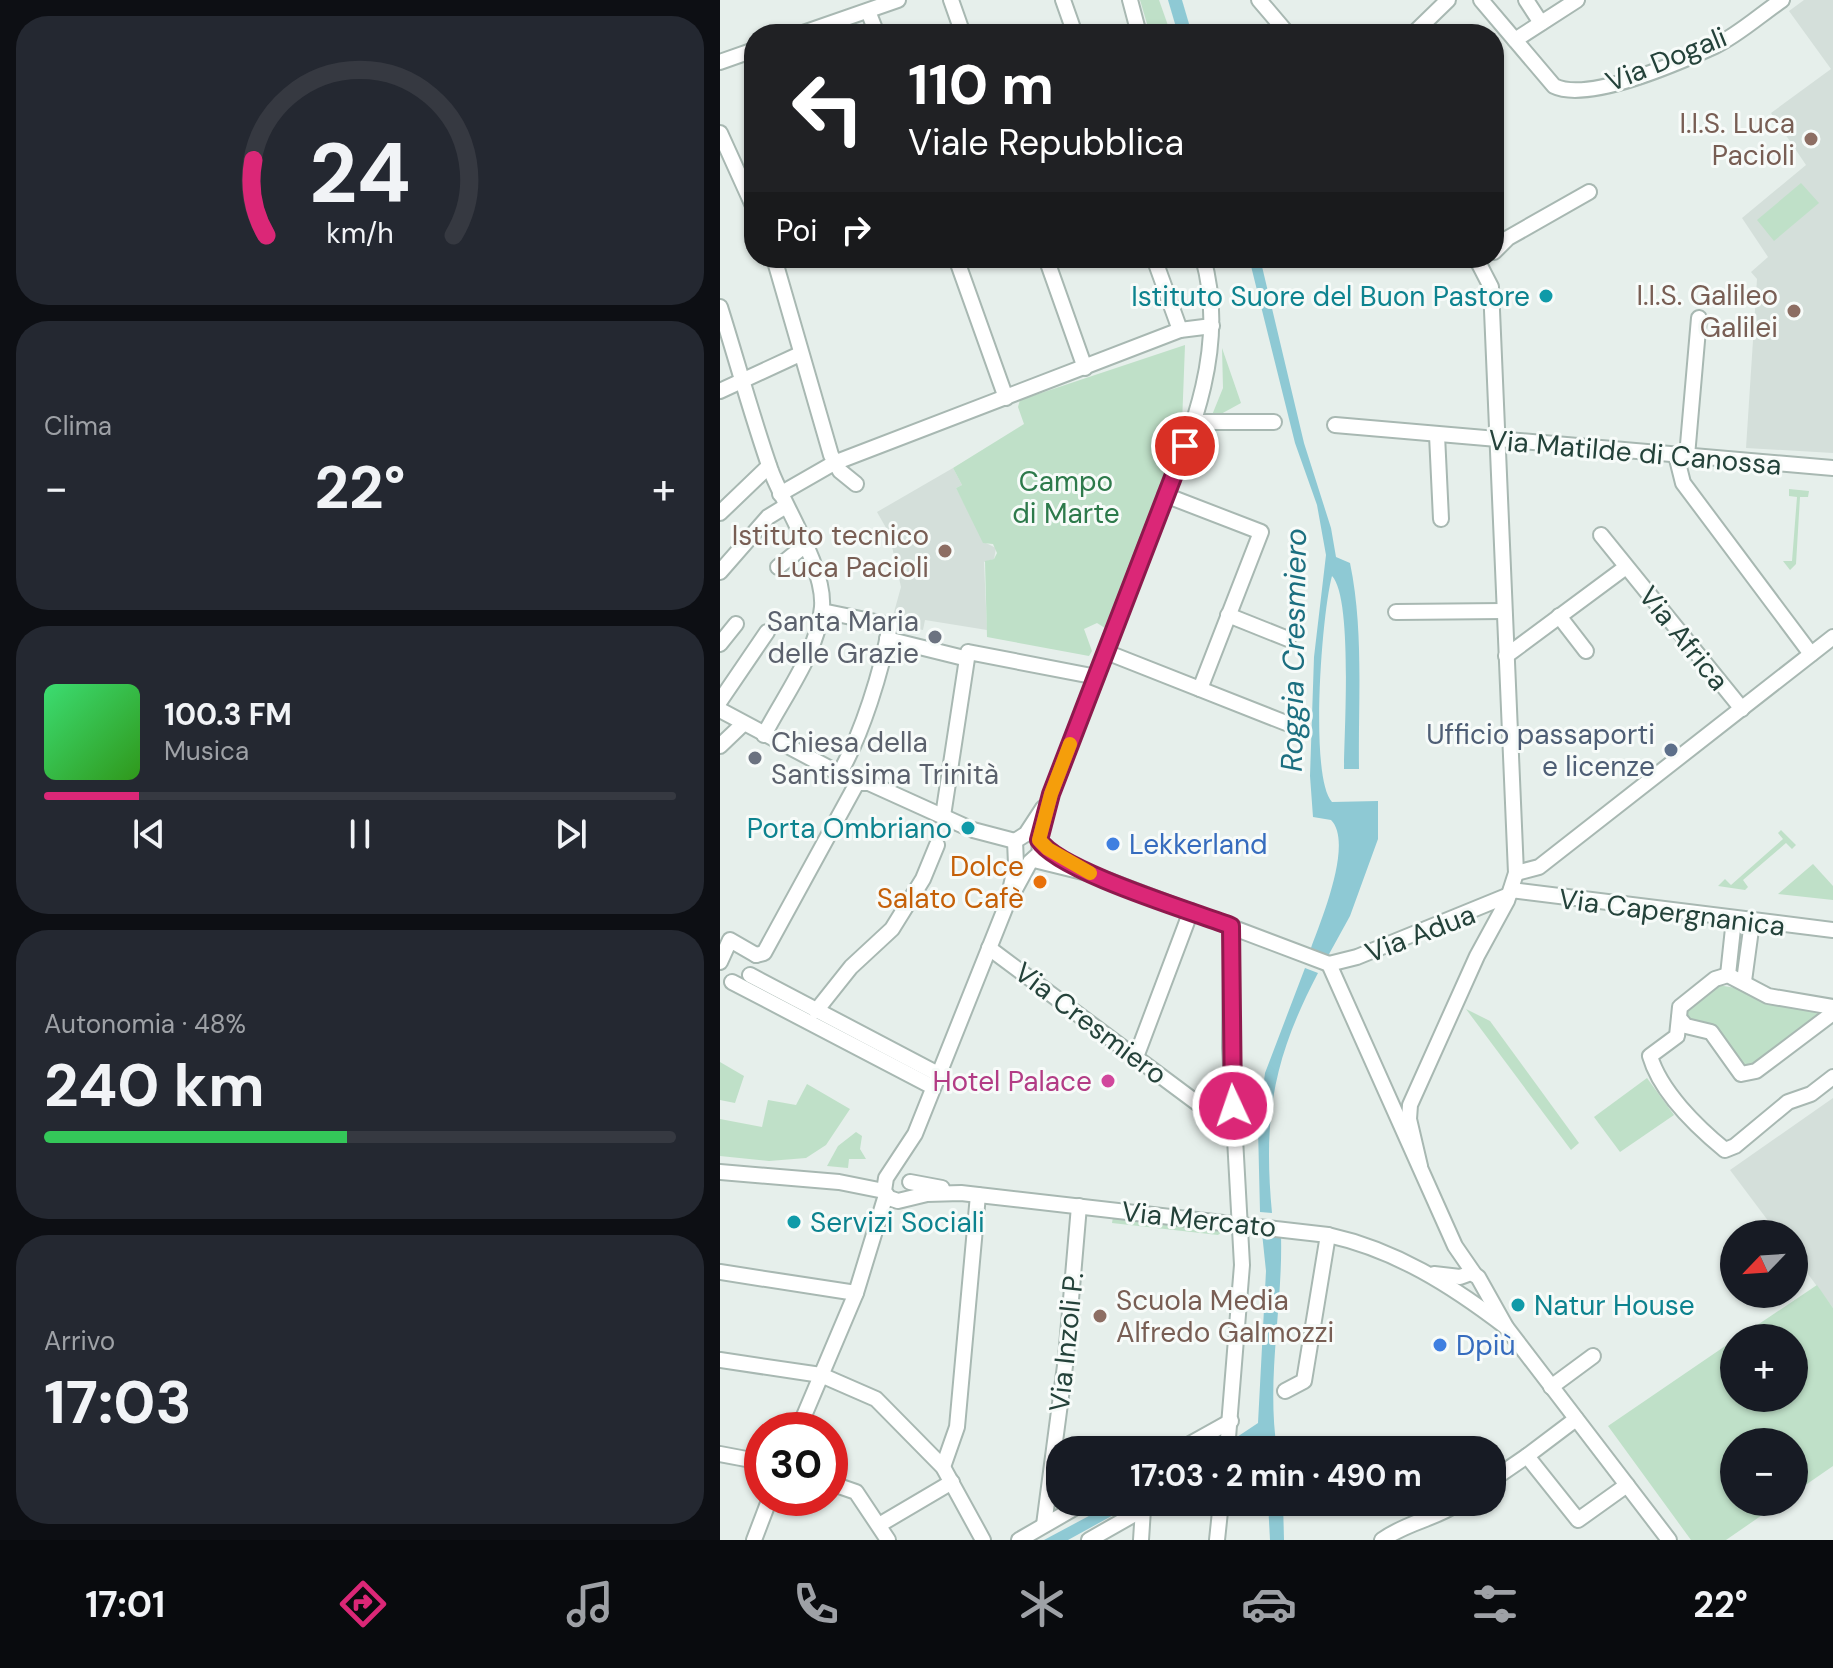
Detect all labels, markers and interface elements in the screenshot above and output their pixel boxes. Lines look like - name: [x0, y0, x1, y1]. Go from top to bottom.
- street label: Via Dogali: [1600, 18, 1732, 100]
- text: 110 m: [908, 48, 1054, 121]
- icon: left: [776, 56, 880, 160]
- place label: I.I.S. Luca Pacioli: [1680, 105, 1795, 174]
- text: 24: [309, 119, 411, 228]
- text: Viale Repubblica: [908, 119, 1184, 166]
- marker: I.I.S. Luca Pacioli: [1802, 130, 1820, 148]
- icon: right: [834, 208, 878, 252]
- text: Poi: [776, 211, 818, 250]
- text: km/h: [326, 216, 394, 253]
- place label: I.I.S. Galileo Galilei: [1636, 277, 1778, 346]
- place label: Istituto Suore del Buon Pastore: [1131, 278, 1530, 315]
- marker: Istituto Suore del Buon Pastore: [1537, 287, 1555, 305]
- marker: I.I.S. Galileo Galilei: [1785, 302, 1803, 320]
- text: Clima: [44, 409, 112, 443]
- pin: [1151, 412, 1219, 480]
- street label: Via Matilde di Canossa: [1487, 421, 1783, 484]
- icon: arrive: [1163, 424, 1207, 468]
- text: 22°: [314, 448, 406, 527]
- text: −: [44, 459, 68, 517]
- text: +: [652, 459, 676, 517]
- park label: Campo di Marte: [1012, 463, 1120, 532]
- place label: Istituto tecnico Luca Pacioli: [732, 517, 929, 586]
- water label: Roggia Cresmiero: [1272, 528, 1315, 772]
- marker: Istituto tecnico Luca Pacioli: [936, 542, 954, 560]
- street label: Via Africa: [1630, 578, 1737, 698]
- place label: Santa Maria delle Grazie: [767, 603, 919, 672]
- marker: Santa Maria delle Grazie: [926, 628, 944, 646]
- text: 100.3 FM: [164, 695, 292, 734]
- place label: Ufficio passaporti e licenze: [1426, 716, 1655, 785]
- place label: Chiesa della Santissima Trinità: [771, 724, 999, 793]
- text: Musica: [164, 734, 249, 768]
- marker: Ufficio passaporti e licenze: [1662, 741, 1680, 759]
- marker: Chiesa della Santissima Trinità: [746, 749, 764, 767]
- place label: Porta Ombriano: [747, 810, 952, 847]
- icon: previous: [127, 812, 171, 856]
- icon: pause: [338, 812, 382, 856]
- icon: next: [549, 812, 593, 856]
- marker: Porta Ombriano: [959, 819, 977, 837]
- place label: Lekkerland: [1129, 826, 1268, 863]
- marker: Lekkerland: [1104, 835, 1122, 853]
- place label: Dolce Salato Cafè: [877, 848, 1024, 917]
- marker: Dolce Salato Cafè: [1031, 873, 1049, 891]
- street label: Via Capergnanica: [1557, 880, 1787, 945]
- street label: Via Adua: [1360, 896, 1480, 971]
- street label: Via Cresmiero: [1007, 954, 1175, 1093]
- text: Autonomia · 48%: [44, 1007, 246, 1041]
- text: 240 km: [44, 1046, 265, 1125]
- place label: Hotel Palace: [932, 1063, 1092, 1100]
- position arrow: [1191, 1064, 1275, 1148]
- marker: Hotel Palace: [1099, 1072, 1117, 1090]
- street label: Via Mercato: [1120, 1193, 1278, 1246]
- place label: Servizi Sociali: [810, 1204, 985, 1241]
- marker: Servizi Sociali: [785, 1213, 803, 1231]
- north arrow: [1720, 1220, 1808, 1308]
- map controls: [1720, 1220, 1808, 1516]
- street label: Via Inzoli P.: [1041, 1270, 1092, 1414]
- place label: Scuola Media Alfredo Galmozzi: [1116, 1282, 1334, 1351]
- place label: Natur House: [1534, 1287, 1695, 1324]
- marker: Natur House: [1509, 1296, 1527, 1314]
- marker: Scuola Media Alfredo Galmozzi: [1091, 1307, 1109, 1325]
- text: Arrivo: [44, 1324, 115, 1358]
- button: +: [1720, 1324, 1808, 1412]
- place label: Dpiù: [1456, 1327, 1516, 1364]
- marker: Dpiù: [1431, 1336, 1449, 1354]
- text: 17:03: [44, 1363, 192, 1442]
- speed limit sign: 30: [744, 1412, 848, 1516]
- button: −: [1720, 1428, 1808, 1516]
- text: 17:03 · 2 min · 490 m: [1130, 1456, 1422, 1495]
- icon: directions: [335, 1576, 391, 1632]
- icon: music: [562, 1576, 618, 1632]
- icon: phone: [788, 1576, 844, 1632]
- icon: climate: [1014, 1576, 1070, 1632]
- icon: car: [1241, 1576, 1297, 1632]
- icon: filters: [1467, 1576, 1523, 1632]
- text: 17:01: [85, 1581, 165, 1628]
- text: 22°: [1693, 1581, 1748, 1628]

